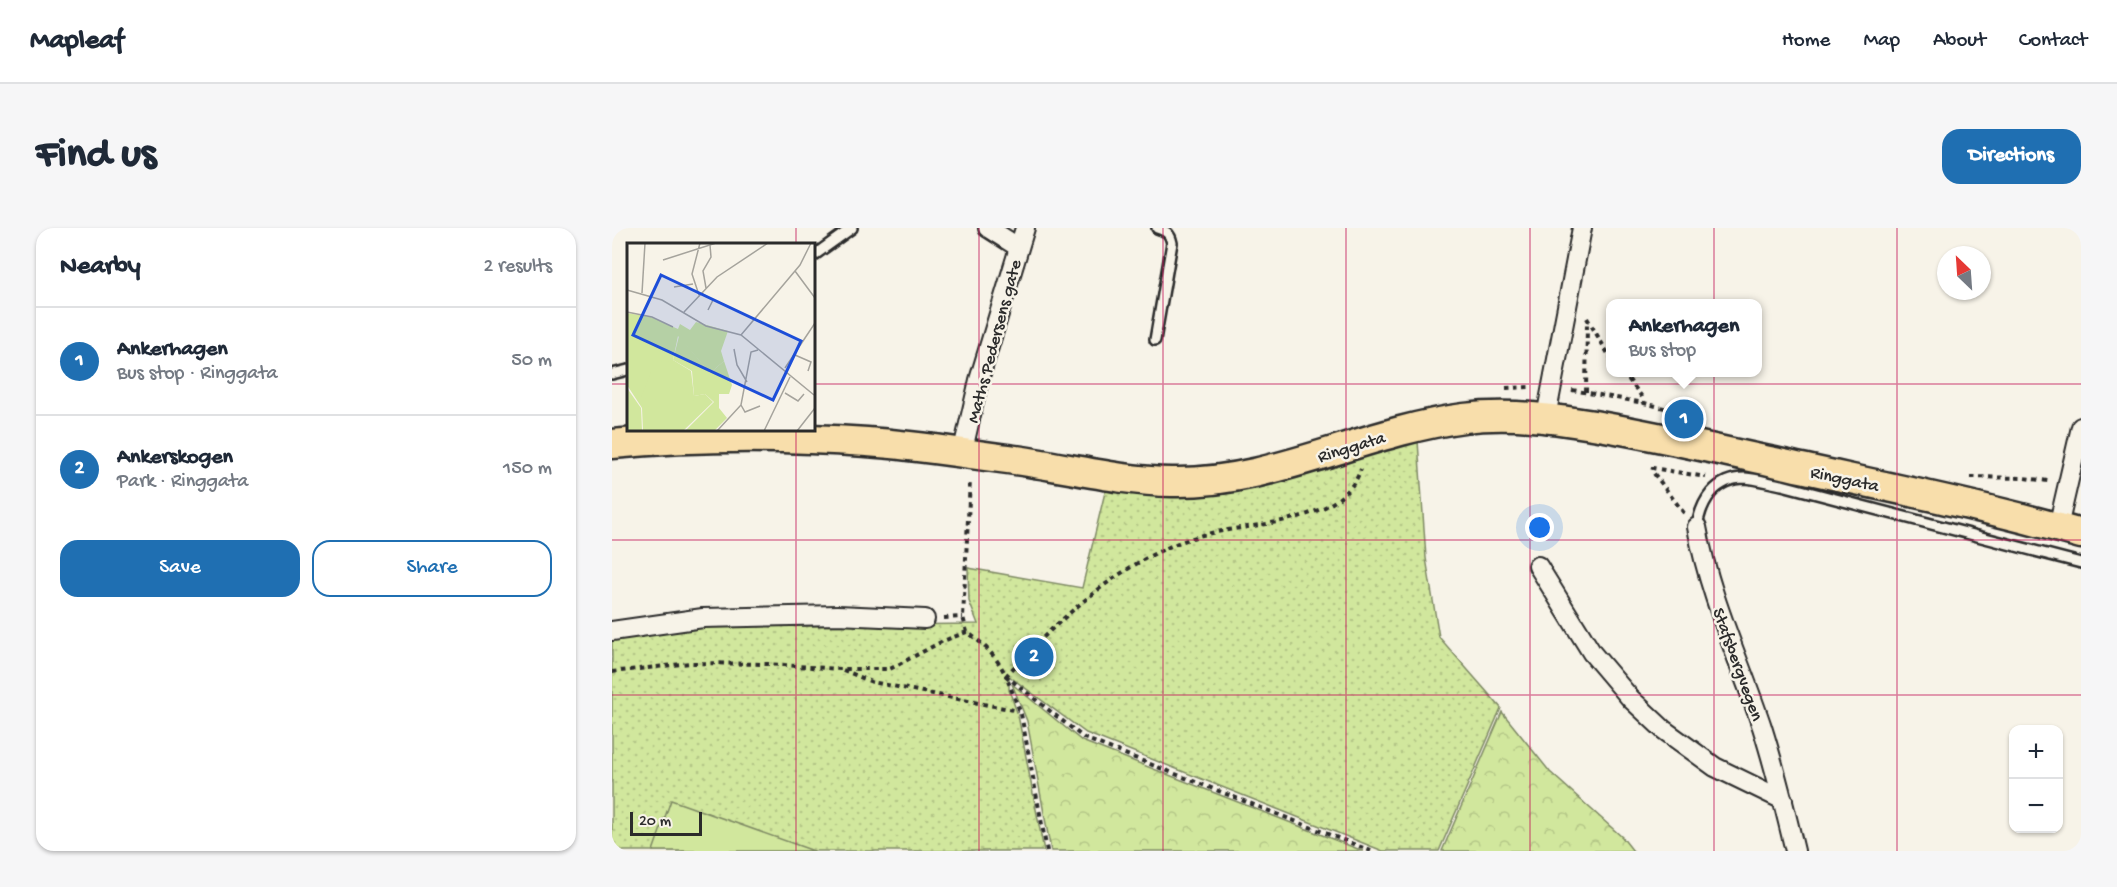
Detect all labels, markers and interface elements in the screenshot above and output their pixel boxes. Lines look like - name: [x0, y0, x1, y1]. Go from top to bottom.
- text: Mapleaf: [30, 25, 124, 58]
- text: Home: [1782, 29, 1830, 54]
- text: Map: [1863, 29, 1900, 54]
- text: About: [1933, 29, 1986, 54]
- text: Contact: [2019, 29, 2087, 54]
- button: Directions: [1942, 129, 2081, 184]
- text: Find us: [36, 132, 156, 181]
- inset map: [627, 243, 814, 430]
- north arrow: [1937, 246, 1991, 300]
- text: Nearby: [60, 252, 141, 283]
- text: 2 results: [483, 256, 552, 279]
- street label: Maths Pedersens gate: [964, 257, 1027, 426]
- popup: [1606, 299, 1762, 377]
- text: Ankerhagen: [1629, 314, 1739, 340]
- text: Ankerhagen: [117, 337, 228, 363]
- text: Bus stop: [1629, 340, 1696, 363]
- text: 1: [75, 350, 84, 373]
- text: 50 m: [511, 350, 552, 373]
- text: Bus stop · Ringgata: [117, 363, 278, 386]
- pin: 1: [1664, 396, 1704, 441]
- street label: Ringgata: [1315, 428, 1389, 469]
- text: Ankerskogen: [117, 445, 233, 471]
- text: 2: [75, 458, 84, 481]
- text: 150 m: [503, 458, 552, 481]
- street label: Ringgata: [1808, 463, 1882, 498]
- text: Park · Ringgata: [117, 471, 248, 494]
- your location: [1525, 513, 1554, 542]
- button: Save: [60, 540, 300, 597]
- button: Share: [312, 540, 552, 597]
- street label: Stafsbergvegen: [1707, 606, 1767, 725]
- pin: 2: [1014, 634, 1054, 680]
- map controls: [2009, 725, 2063, 833]
- button: +: [2009, 725, 2063, 779]
- button: −: [2009, 779, 2063, 833]
- scale bar: [630, 809, 702, 836]
- text: 20 m: [639, 813, 671, 832]

